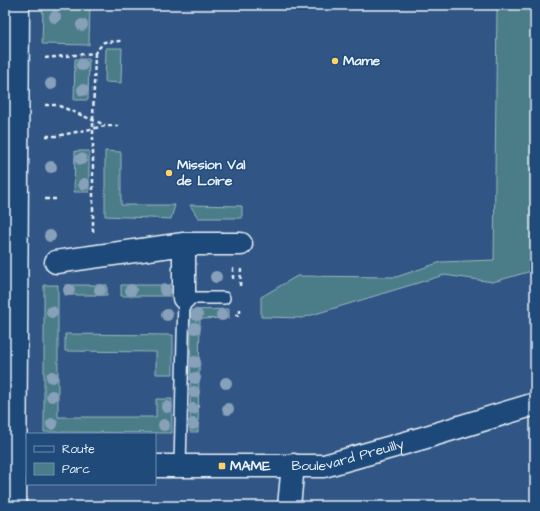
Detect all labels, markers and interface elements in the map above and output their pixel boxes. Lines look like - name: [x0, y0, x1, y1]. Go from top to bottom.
- place label: Mame: [343, 51, 381, 71]
- marker: Mame: [330, 56, 340, 66]
- place label: Mission Val de Loire: [176, 155, 246, 191]
- marker: Mission Val de Loire: [164, 168, 174, 178]
- legend: [26, 433, 156, 485]
- street label: Boulevard Preuilly: [291, 434, 407, 476]
- text: Route: [62, 441, 95, 458]
- place label: MAME: [230, 456, 271, 476]
- text: Parc: [62, 461, 90, 478]
- marker: MAME: [217, 461, 227, 471]

